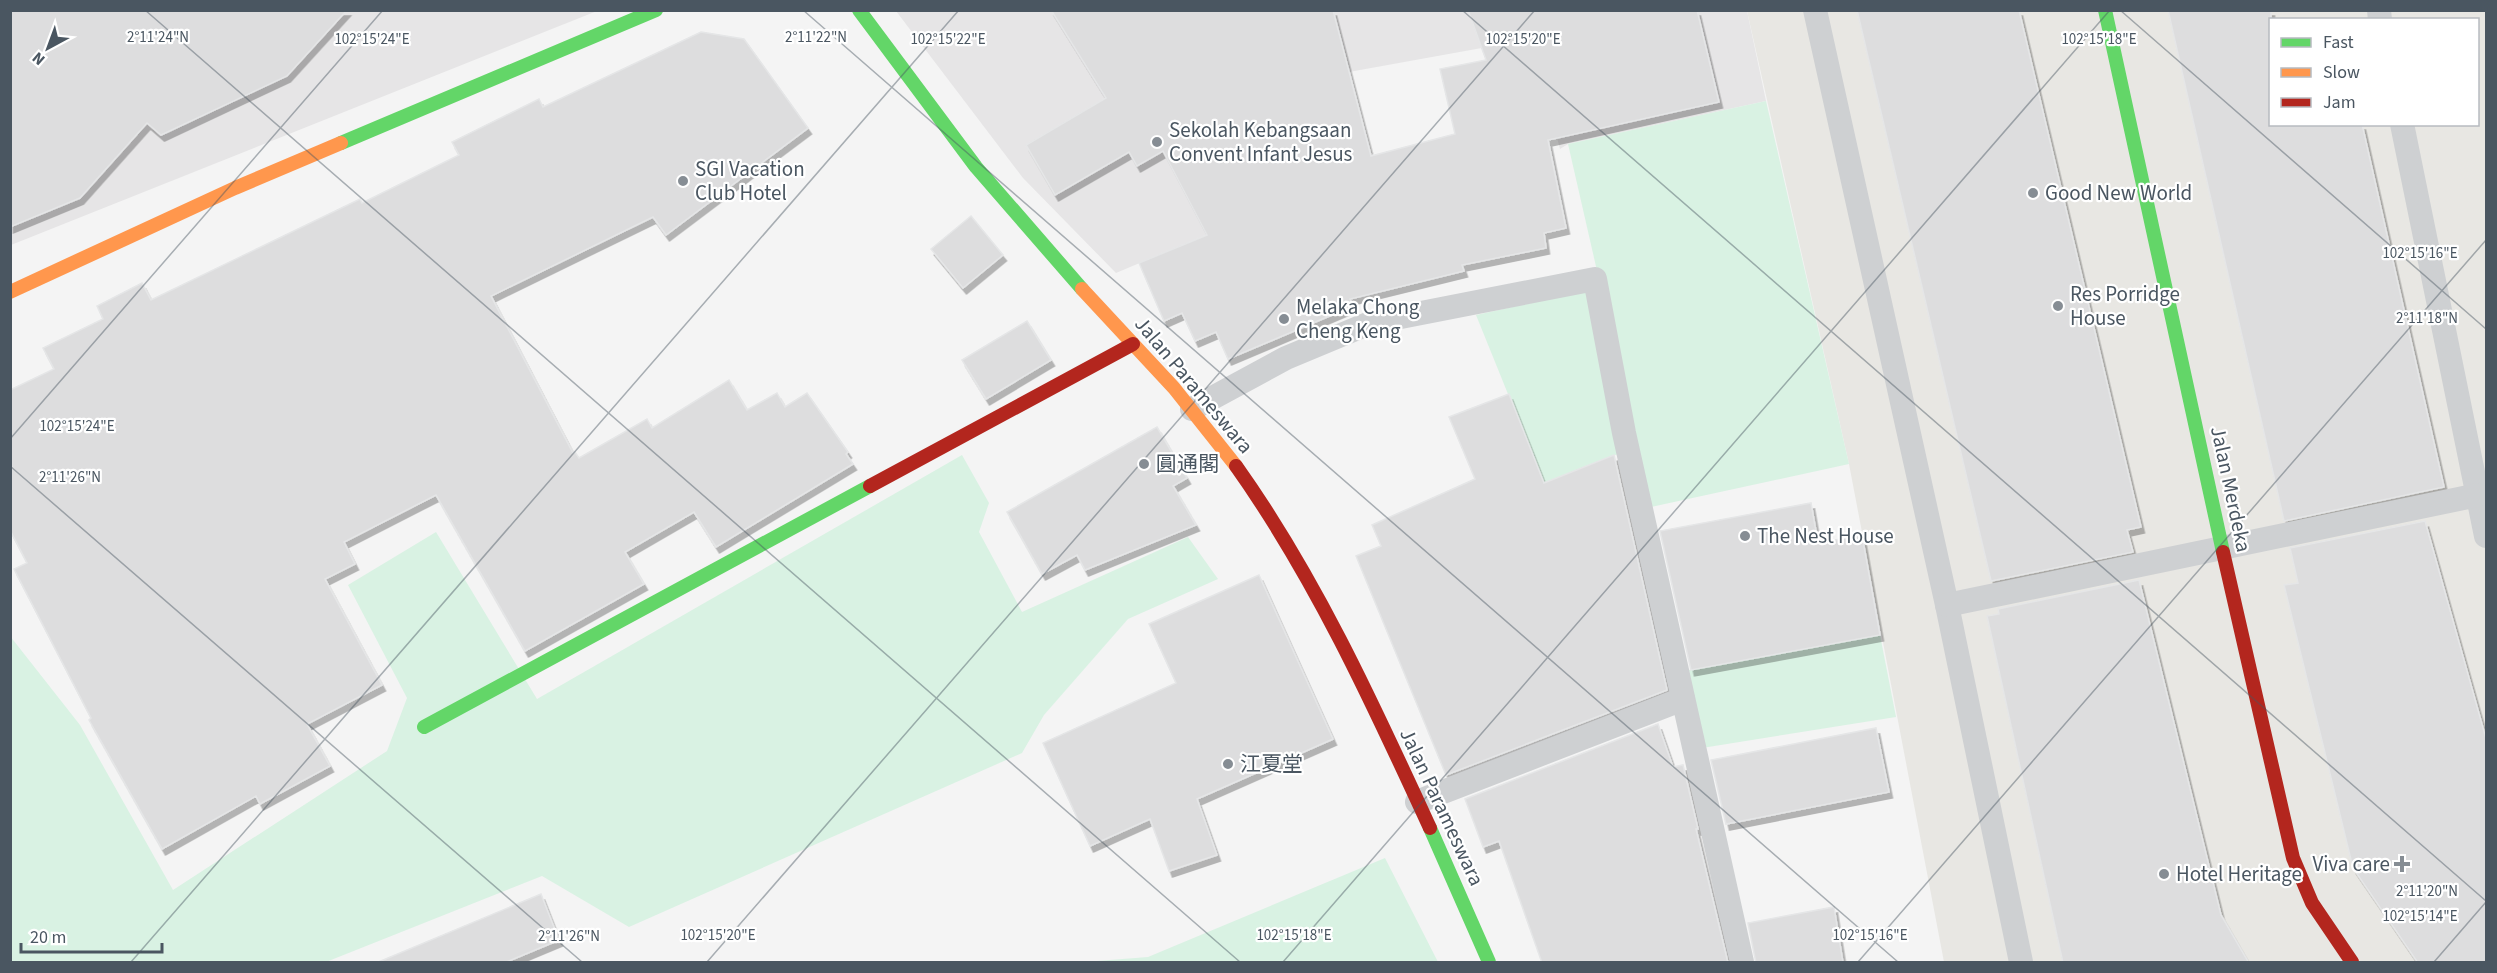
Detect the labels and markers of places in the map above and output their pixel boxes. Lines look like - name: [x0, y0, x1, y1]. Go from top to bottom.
- place label: Sekolah Kebangsaan Convent Infant Jesus: [1169, 115, 1353, 169]
- marker: Sekolah Kebangsaan Convent Infant Jesus: [1150, 135, 1164, 149]
- place label: SGI Vacation Club Hotel: [695, 154, 805, 208]
- marker: SGI Vacation Club Hotel: [676, 174, 690, 188]
- place label: Good New World: [2045, 178, 2192, 208]
- marker: Good New World: [2026, 186, 2040, 200]
- place label: Res Porridge House: [2070, 279, 2180, 333]
- place label: Melaka Chong Cheng Keng: [1296, 292, 1420, 346]
- marker: Res Porridge House: [2051, 299, 2065, 313]
- marker: Melaka Chong Cheng Keng: [1277, 312, 1291, 326]
- place label: 圓通閣: [1156, 449, 1219, 479]
- marker: 圓通閣: [1137, 457, 1151, 471]
- place label: The Nest House: [1757, 521, 1894, 551]
- marker: The Nest House: [1738, 529, 1752, 543]
- place label: 江夏堂: [1240, 749, 1303, 779]
- marker: 江夏堂: [1221, 757, 1235, 771]
- place label: Viva care: [2312, 849, 2390, 879]
- marker: Viva care: [2395, 857, 2409, 871]
- place label: Hotel Heritage: [2176, 859, 2302, 889]
- marker: Hotel Heritage: [2157, 867, 2171, 881]

